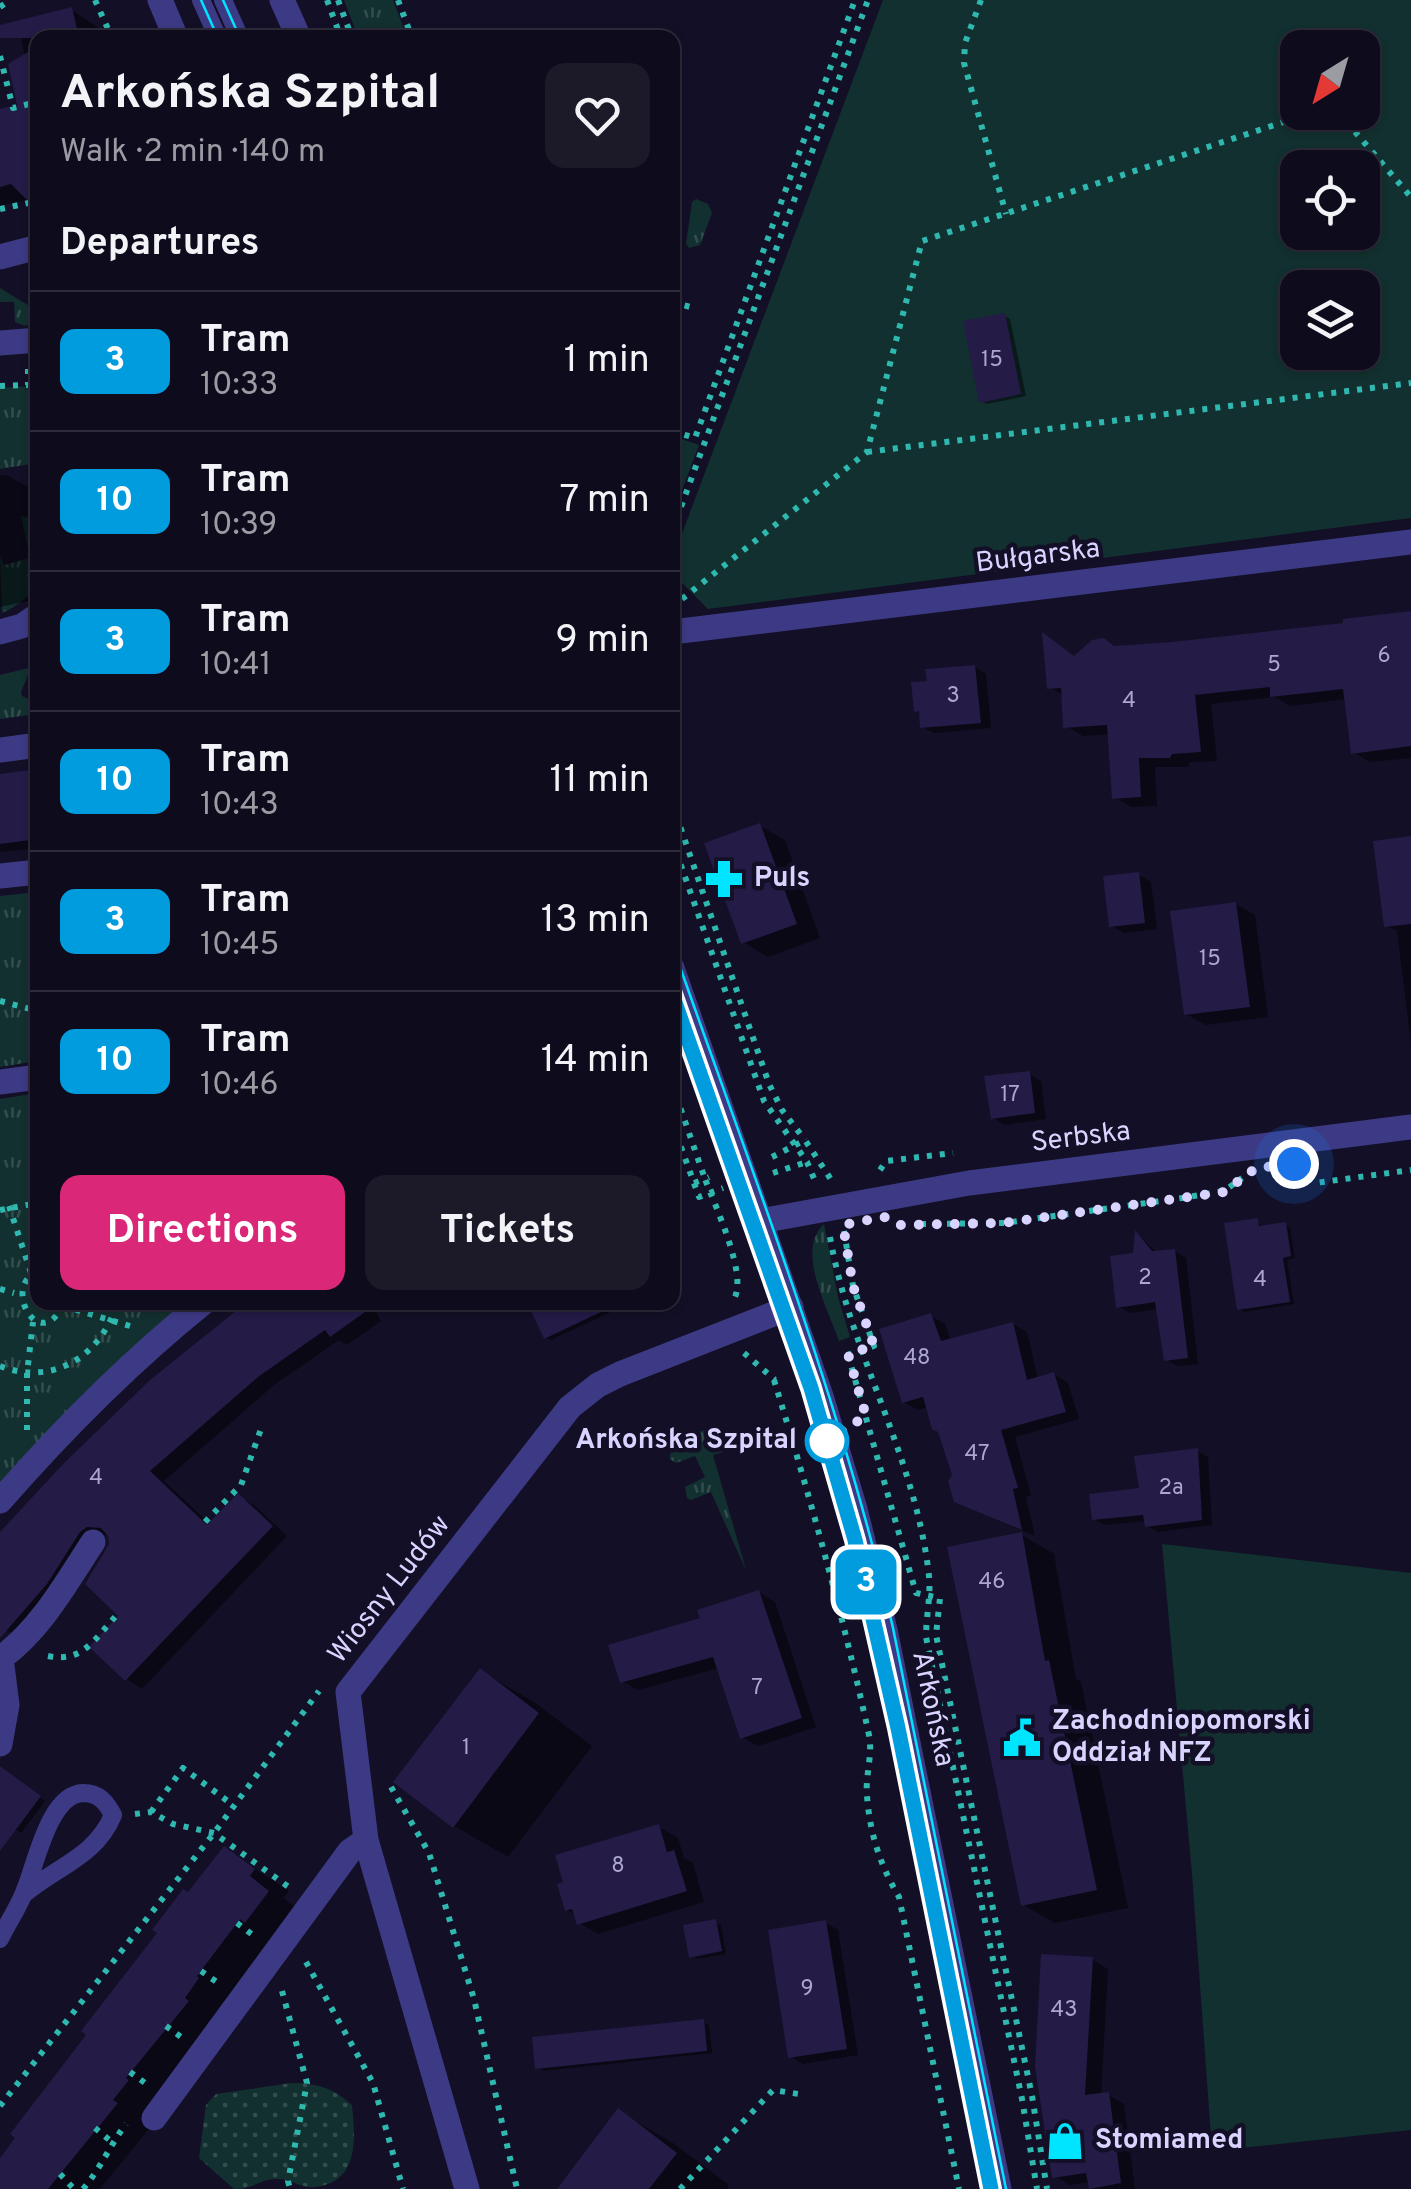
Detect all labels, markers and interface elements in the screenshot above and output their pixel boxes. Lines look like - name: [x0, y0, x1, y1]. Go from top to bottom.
- north arrow: [1280, 30, 1380, 130]
- map controls: [1280, 30, 1380, 370]
- button: heart: [545, 63, 650, 168]
- text: Arkońska Szpital: [60, 65, 440, 125]
- text: Walk · 2 min · 140 m: [60, 133, 325, 173]
- button: locate: [1280, 150, 1380, 250]
- text: Departures: [60, 220, 260, 269]
- button: layers: [1280, 270, 1380, 370]
- text: Tram: [200, 317, 291, 366]
- text: 1 min: [564, 337, 650, 386]
- text: 3: [105, 339, 125, 383]
- house number: 15: [981, 347, 1003, 374]
- text: 10:33: [200, 366, 278, 406]
- text: Tram: [200, 457, 291, 506]
- text: 7 min: [560, 477, 650, 526]
- text: 10: [96, 479, 134, 523]
- text: 10:39: [200, 506, 277, 546]
- street label: Bułgarska: [974, 532, 1102, 582]
- text: Tram: [200, 597, 291, 646]
- text: 9 min: [555, 617, 650, 666]
- text: 3: [105, 619, 125, 663]
- house number: 6: [1377, 643, 1391, 670]
- text: 10:41: [200, 646, 272, 686]
- house number: 5: [1267, 652, 1281, 679]
- house number: 3: [946, 683, 960, 710]
- house number: 4: [1122, 688, 1136, 715]
- text: Tram: [200, 737, 291, 786]
- text: 11 min: [549, 757, 650, 806]
- text: 10: [96, 759, 134, 803]
- text: 10:43: [200, 786, 279, 826]
- pharmacy icon: Puls: [703, 858, 745, 900]
- place label: Puls: [754, 861, 810, 897]
- text: Tram: [200, 877, 291, 926]
- text: 13 min: [541, 897, 650, 946]
- text: 3: [105, 899, 125, 943]
- text: 10:45: [200, 926, 279, 966]
- house number: 15: [1199, 946, 1221, 973]
- text: Tram: [200, 1017, 291, 1066]
- text: 14 min: [541, 1037, 650, 1086]
- text: 10: [96, 1039, 134, 1083]
- text: 10:46: [200, 1066, 279, 1106]
- house number: 17: [1000, 1082, 1020, 1109]
- street label: Serbska: [1029, 1114, 1133, 1162]
- your location: [1269, 1139, 1319, 1189]
- button: Directions: [60, 1175, 345, 1290]
- button: Tickets: [365, 1175, 650, 1290]
- house number: 2: [1138, 1265, 1152, 1292]
- house number: 4: [1253, 1267, 1267, 1294]
- house number: 48: [903, 1345, 931, 1372]
- marker: Arkońska Szpital: [806, 1420, 848, 1462]
- place label: Arkońska Szpital: [575, 1423, 797, 1459]
- house number: 47: [965, 1441, 989, 1468]
- house number: 4: [89, 1465, 103, 1492]
- house number: 2a: [1158, 1475, 1184, 1502]
- street label: Wiosny Ludów: [321, 1508, 459, 1672]
- line badge: 3: [834, 1550, 898, 1614]
- text: 3: [856, 1560, 876, 1604]
- house number: 46: [979, 1569, 1005, 1596]
- street label: Arkońska: [902, 1648, 962, 1770]
- house number: 7: [751, 1675, 763, 1702]
- place label: Zachodniopomorski Oddział NFZ: [1052, 1704, 1311, 1772]
- public building icon: Zachodniopomorski Oddział NFZ: [1001, 1717, 1043, 1759]
- house number: 1: [462, 1735, 470, 1762]
- house number: 8: [611, 1853, 625, 1880]
- house number: 9: [800, 1976, 814, 2003]
- house number: 43: [1051, 1997, 1077, 2024]
- shop icon: Stomiamed: [1044, 2120, 1086, 2162]
- place label: Stomiamed: [1095, 2123, 1243, 2159]

